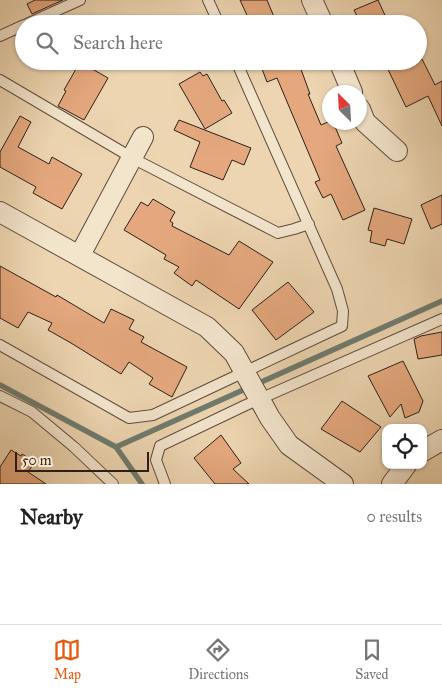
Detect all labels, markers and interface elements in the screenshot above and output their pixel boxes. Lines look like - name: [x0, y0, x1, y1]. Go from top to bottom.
- search box: [15, 15, 427, 70]
- icon: search: [33, 29, 61, 57]
- text: Search here: [73, 31, 163, 54]
- north arrow: [322, 85, 367, 130]
- map controls: [382, 424, 427, 469]
- button: locate: [382, 424, 427, 469]
- scale bar: [15, 449, 149, 472]
- text: 50 m: [22, 452, 51, 469]
- text: Nearby: [20, 504, 83, 530]
- text: 0 results: [367, 507, 422, 526]
- tab: Map: [53, 636, 81, 683]
- tab: Directions: [188, 636, 249, 683]
- tab: Saved: [355, 636, 389, 683]

